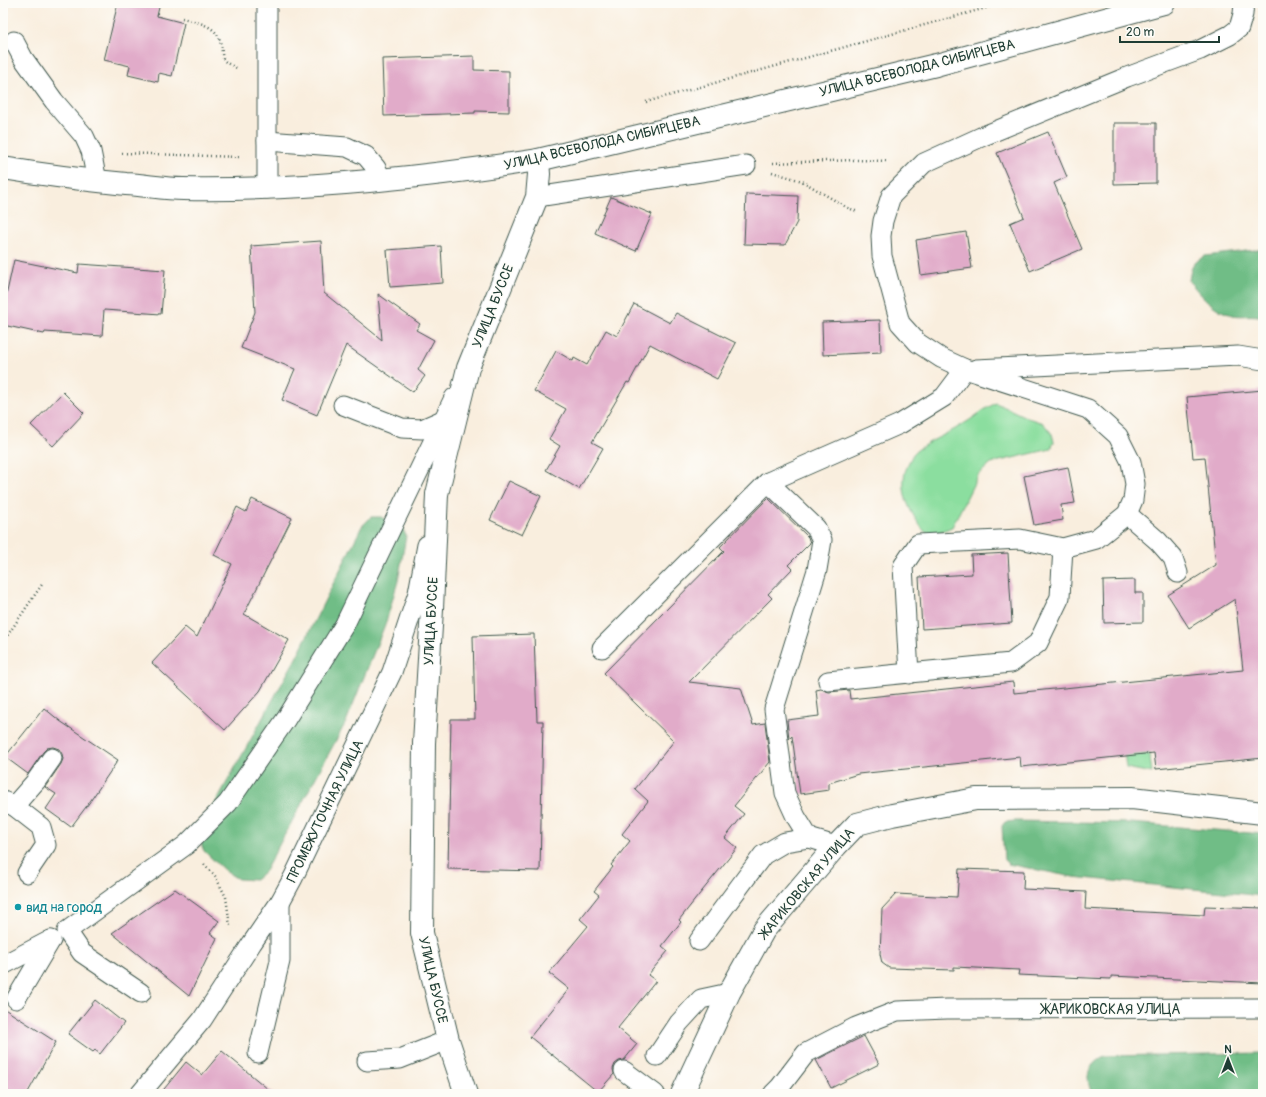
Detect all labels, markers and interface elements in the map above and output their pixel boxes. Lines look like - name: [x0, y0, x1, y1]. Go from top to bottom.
- scale bar: [1120, 18, 1219, 44]
- text: 20 m: [1126, 25, 1155, 40]
- street label: УЛИЦА ВСЕВОЛОДА СИБИРЦЕВА: [818, 35, 1016, 101]
- street label: УЛИЦА ВСЕВОЛОДА СИБИРЦЕВА: [502, 112, 702, 174]
- street label: УЛИЦА БУССЕ: [469, 262, 517, 350]
- street label: УЛИЦА БУССЕ: [420, 576, 442, 666]
- street label: ПРОМЕЖУТОЧНАЯ УЛИЦА: [283, 737, 367, 885]
- street label: ЖАРИКОВСКАЯ УЛИЦА: [755, 824, 858, 943]
- place label: вид на город: [26, 899, 103, 916]
- marker: вид на город: [13, 902, 23, 912]
- street label: УЛИЦА БУССЕ: [415, 935, 451, 1025]
- street label: ЖАРИКОВСКАЯ УЛИЦА: [1040, 1001, 1180, 1018]
- north arrow: [1208, 1039, 1248, 1079]
- text: N: [1224, 1043, 1232, 1056]

